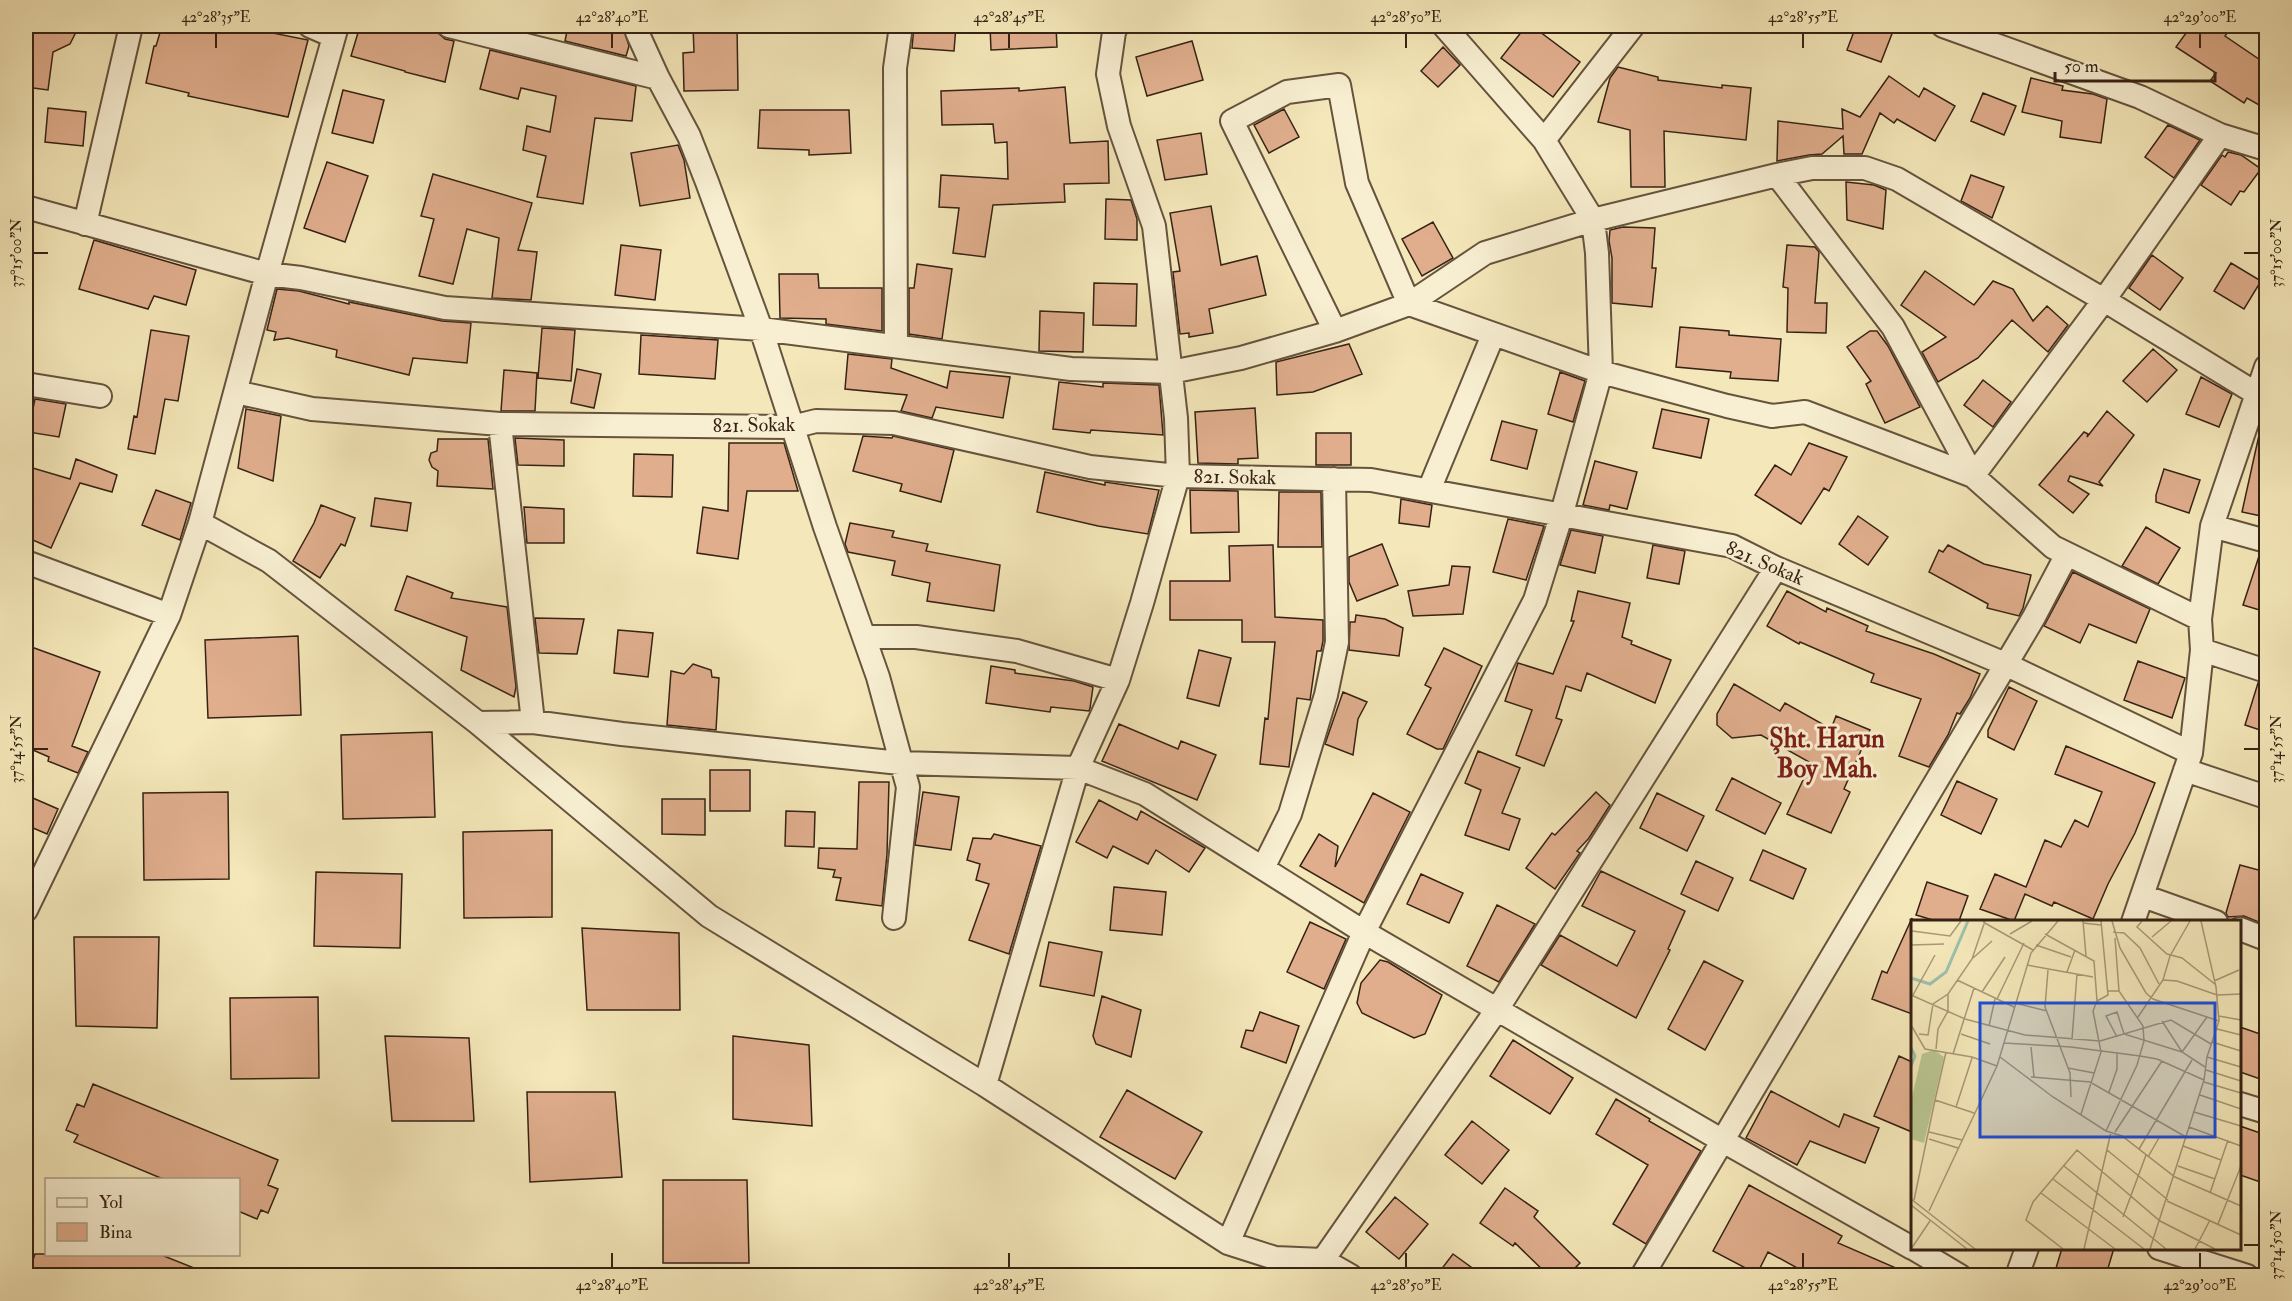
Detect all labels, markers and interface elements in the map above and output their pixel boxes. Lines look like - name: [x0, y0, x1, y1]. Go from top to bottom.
- text: 42°28'35"E: [181, 8, 251, 27]
- text: 42°28'40"E: [576, 8, 648, 27]
- text: 42°28'45"E: [973, 8, 1045, 27]
- text: 42°28'50"E: [1371, 8, 1442, 27]
- text: 42°28'55"E: [1768, 8, 1838, 27]
- text: 42°29'00"E: [2164, 8, 2237, 27]
- scale bar: [2055, 45, 2216, 83]
- text: 50 m: [2064, 55, 2099, 78]
- text: 37°15'00"N: [7, 218, 26, 288]
- text: 37°15'00"N: [2267, 218, 2286, 288]
- street label: 821. Sokak: [712, 412, 796, 438]
- street label: 821. Sokak: [1193, 464, 1277, 490]
- street label: 821. Sokak: [1722, 535, 1808, 591]
- text: 37°14'55"N: [7, 714, 26, 783]
- text: 37°14'55"N: [2267, 714, 2286, 783]
- district label: Şht. Harun Boy Mah.: [1769, 723, 1885, 786]
- inset map: [1911, 920, 2241, 1250]
- legend: [45, 1178, 240, 1256]
- text: Yol: [99, 1191, 123, 1214]
- text: 37°14'50"N: [2267, 1210, 2286, 1280]
- text: Bina: [99, 1221, 133, 1244]
- text: 42°28'40"E: [576, 1276, 648, 1295]
- text: 42°28'45"E: [973, 1276, 1045, 1295]
- text: 42°28'50"E: [1371, 1276, 1442, 1295]
- text: 42°28'55"E: [1768, 1276, 1838, 1295]
- text: 42°29'00"E: [2164, 1276, 2237, 1295]

